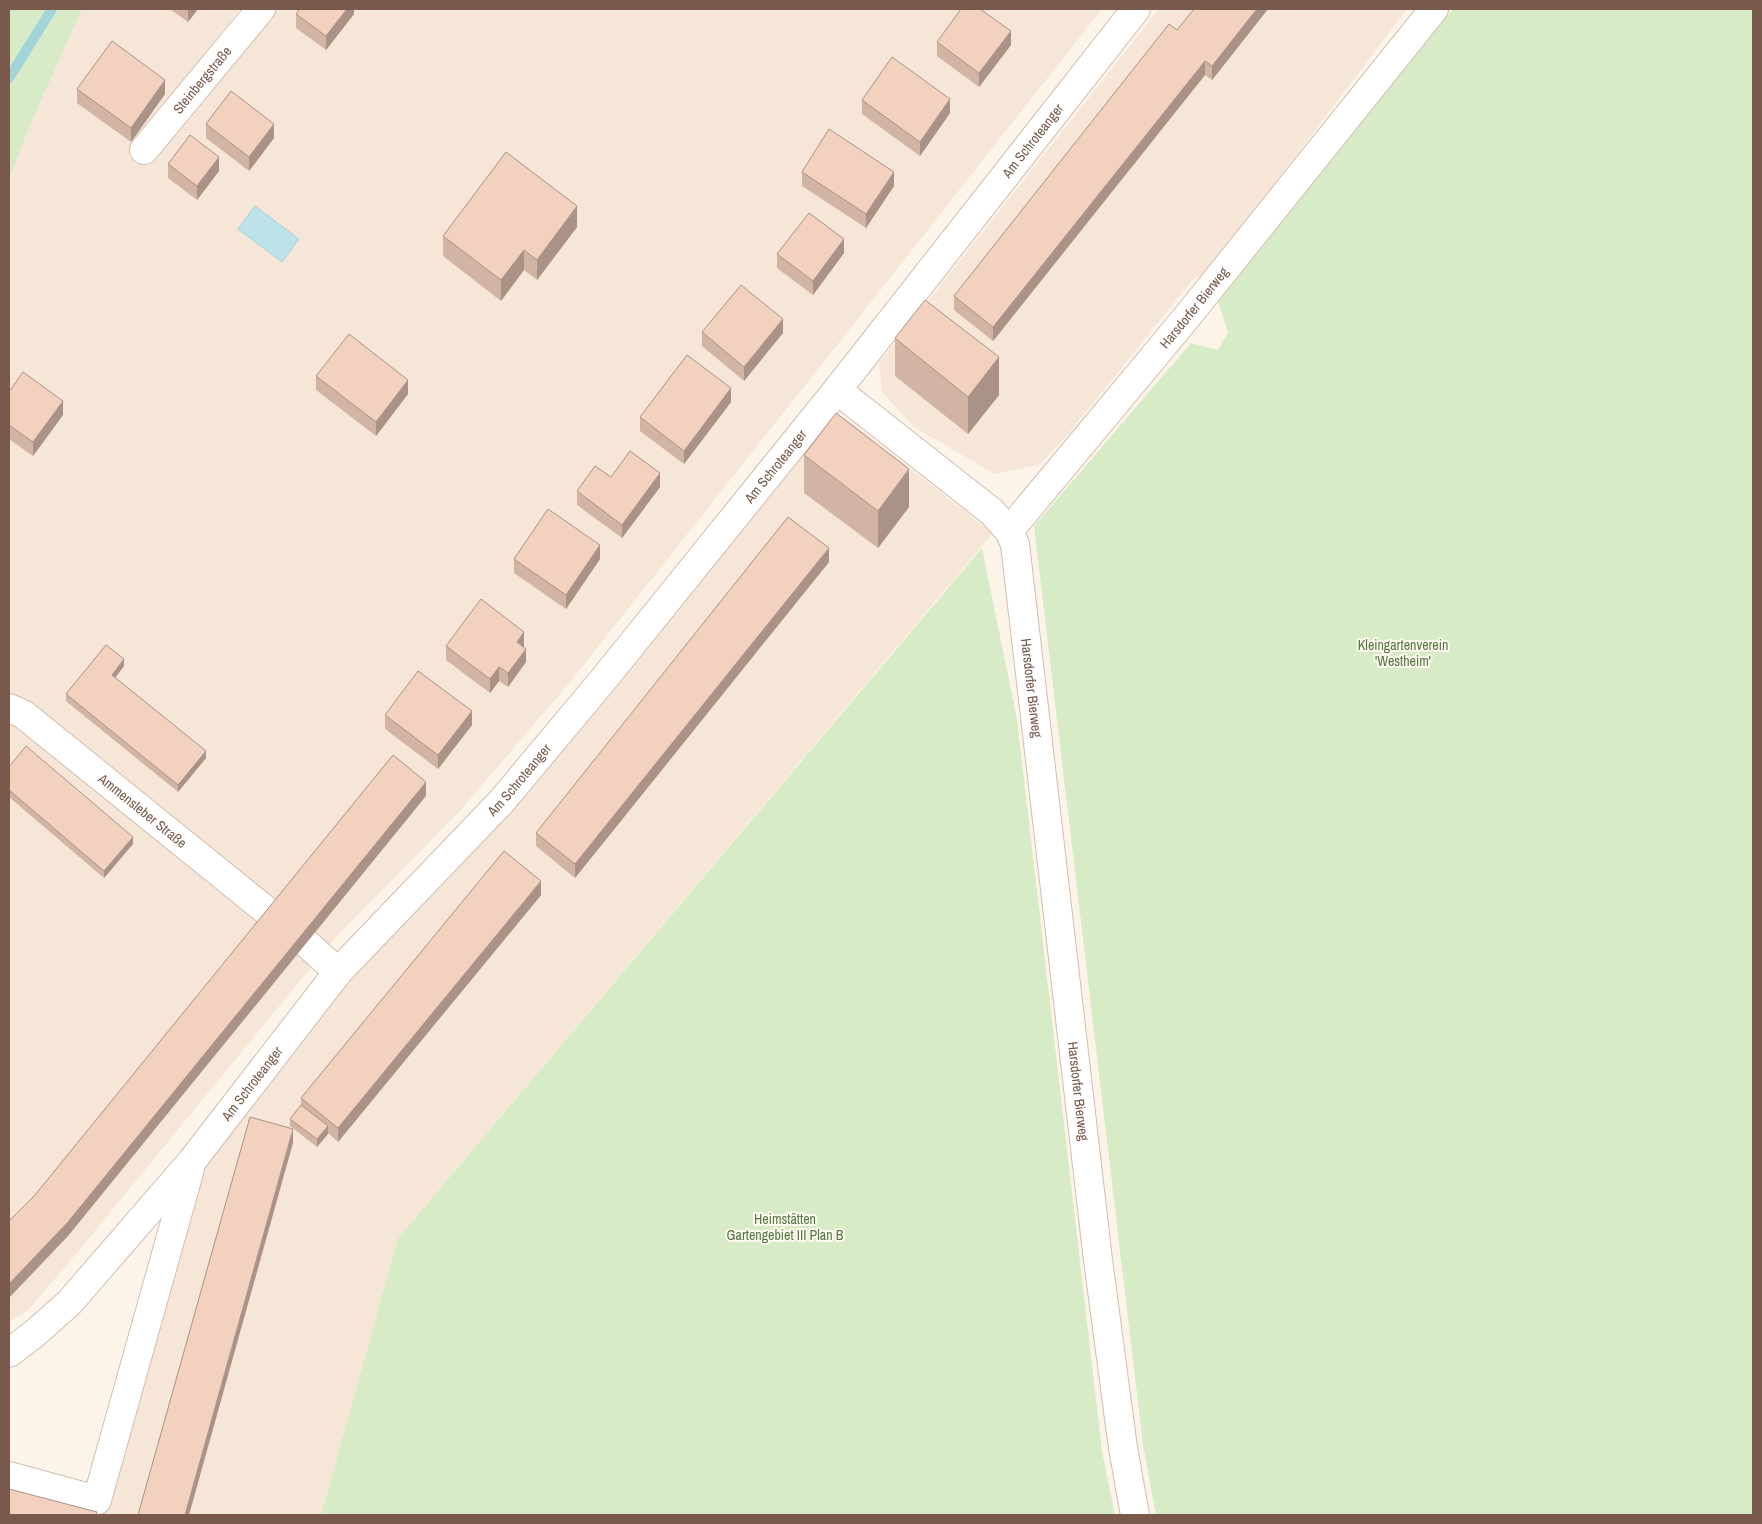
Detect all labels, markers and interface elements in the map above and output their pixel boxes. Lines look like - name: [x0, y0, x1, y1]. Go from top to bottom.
- street label: Steinbergstraße: [169, 43, 235, 117]
- street label: Am Schroteanger: [997, 100, 1067, 182]
- street label: Harsdorfer Bierweg: [1156, 263, 1233, 352]
- street label: Am Schroteanger: [740, 426, 811, 508]
- park label: Kleingartenverein 'Westheim': [1358, 636, 1448, 670]
- street label: Harsdorfer Bierweg: [1017, 637, 1046, 739]
- street label: Am Schroteanger: [483, 740, 555, 821]
- street label: Ammensleber Straße: [94, 769, 190, 852]
- street label: Harsdorfer Bierweg: [1064, 1041, 1093, 1142]
- street label: Am Schroteanger: [217, 1042, 286, 1125]
- park label: Heimstätten Gartengebiet III Plan B: [727, 1210, 844, 1244]

